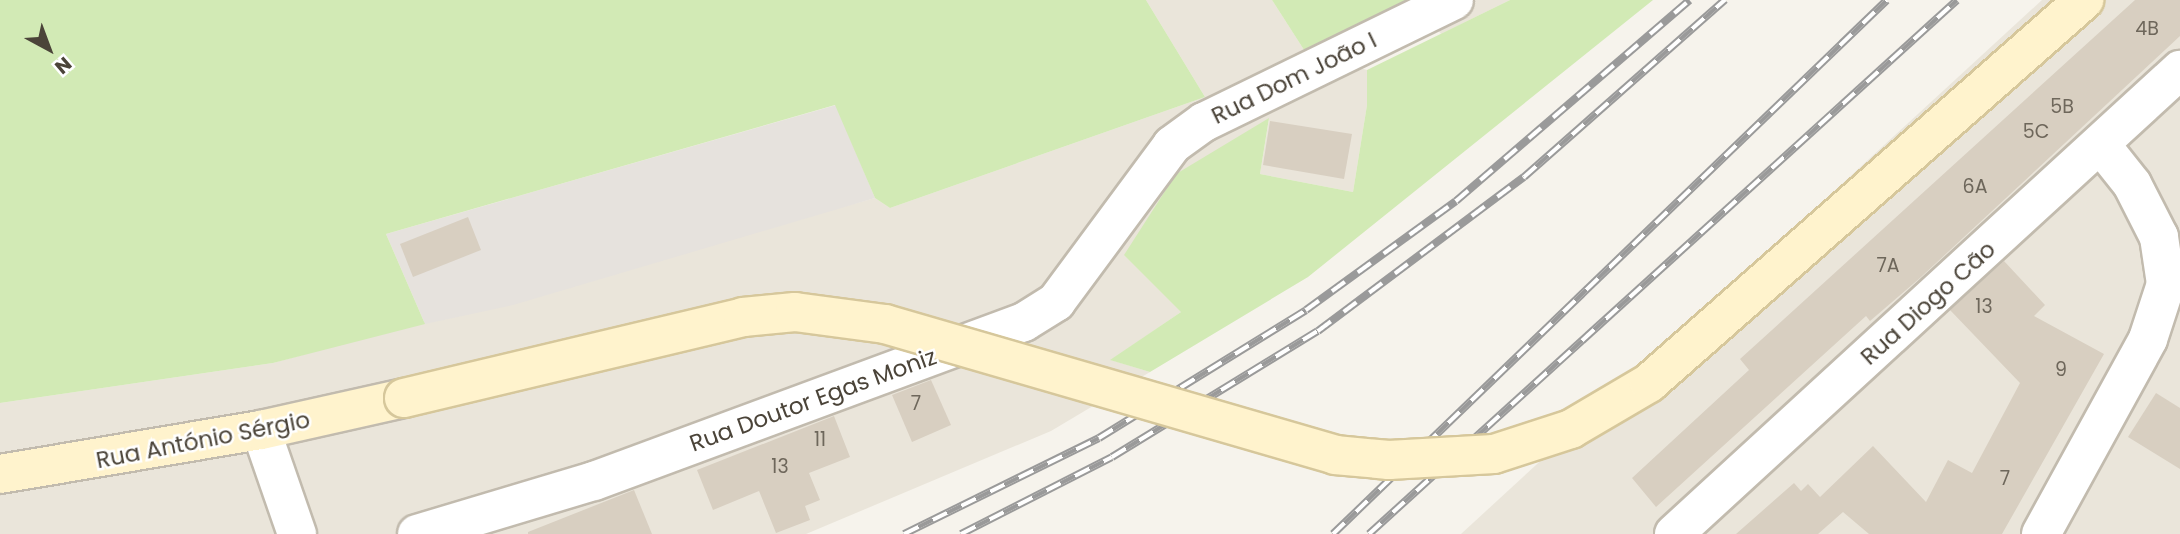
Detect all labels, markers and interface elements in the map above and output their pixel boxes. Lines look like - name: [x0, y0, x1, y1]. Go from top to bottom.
- north arrow: [14, 14, 84, 84]
- house number: 4B: [2135, 18, 2159, 40]
- street label: Rua Dom João I: [1207, 26, 1381, 130]
- text: N: [49, 50, 77, 80]
- house number: 5B: [2050, 96, 2074, 118]
- house number: 5C: [2023, 121, 2049, 143]
- house number: 6A: [1963, 176, 1987, 198]
- street label: Rua Diogo Cão: [1855, 235, 2001, 371]
- house number: 7A: [1876, 255, 1900, 277]
- house number: 13: [1975, 296, 1993, 318]
- street label: Rua Doutor Egas Moniz: [686, 343, 940, 457]
- house number: 9: [2055, 359, 2067, 381]
- house number: 7: [911, 393, 921, 415]
- street label: Rua António Sérgio: [94, 406, 312, 474]
- house number: 11: [814, 429, 826, 451]
- house number: 13: [771, 456, 789, 478]
- house number: 7: [2000, 468, 2010, 490]

